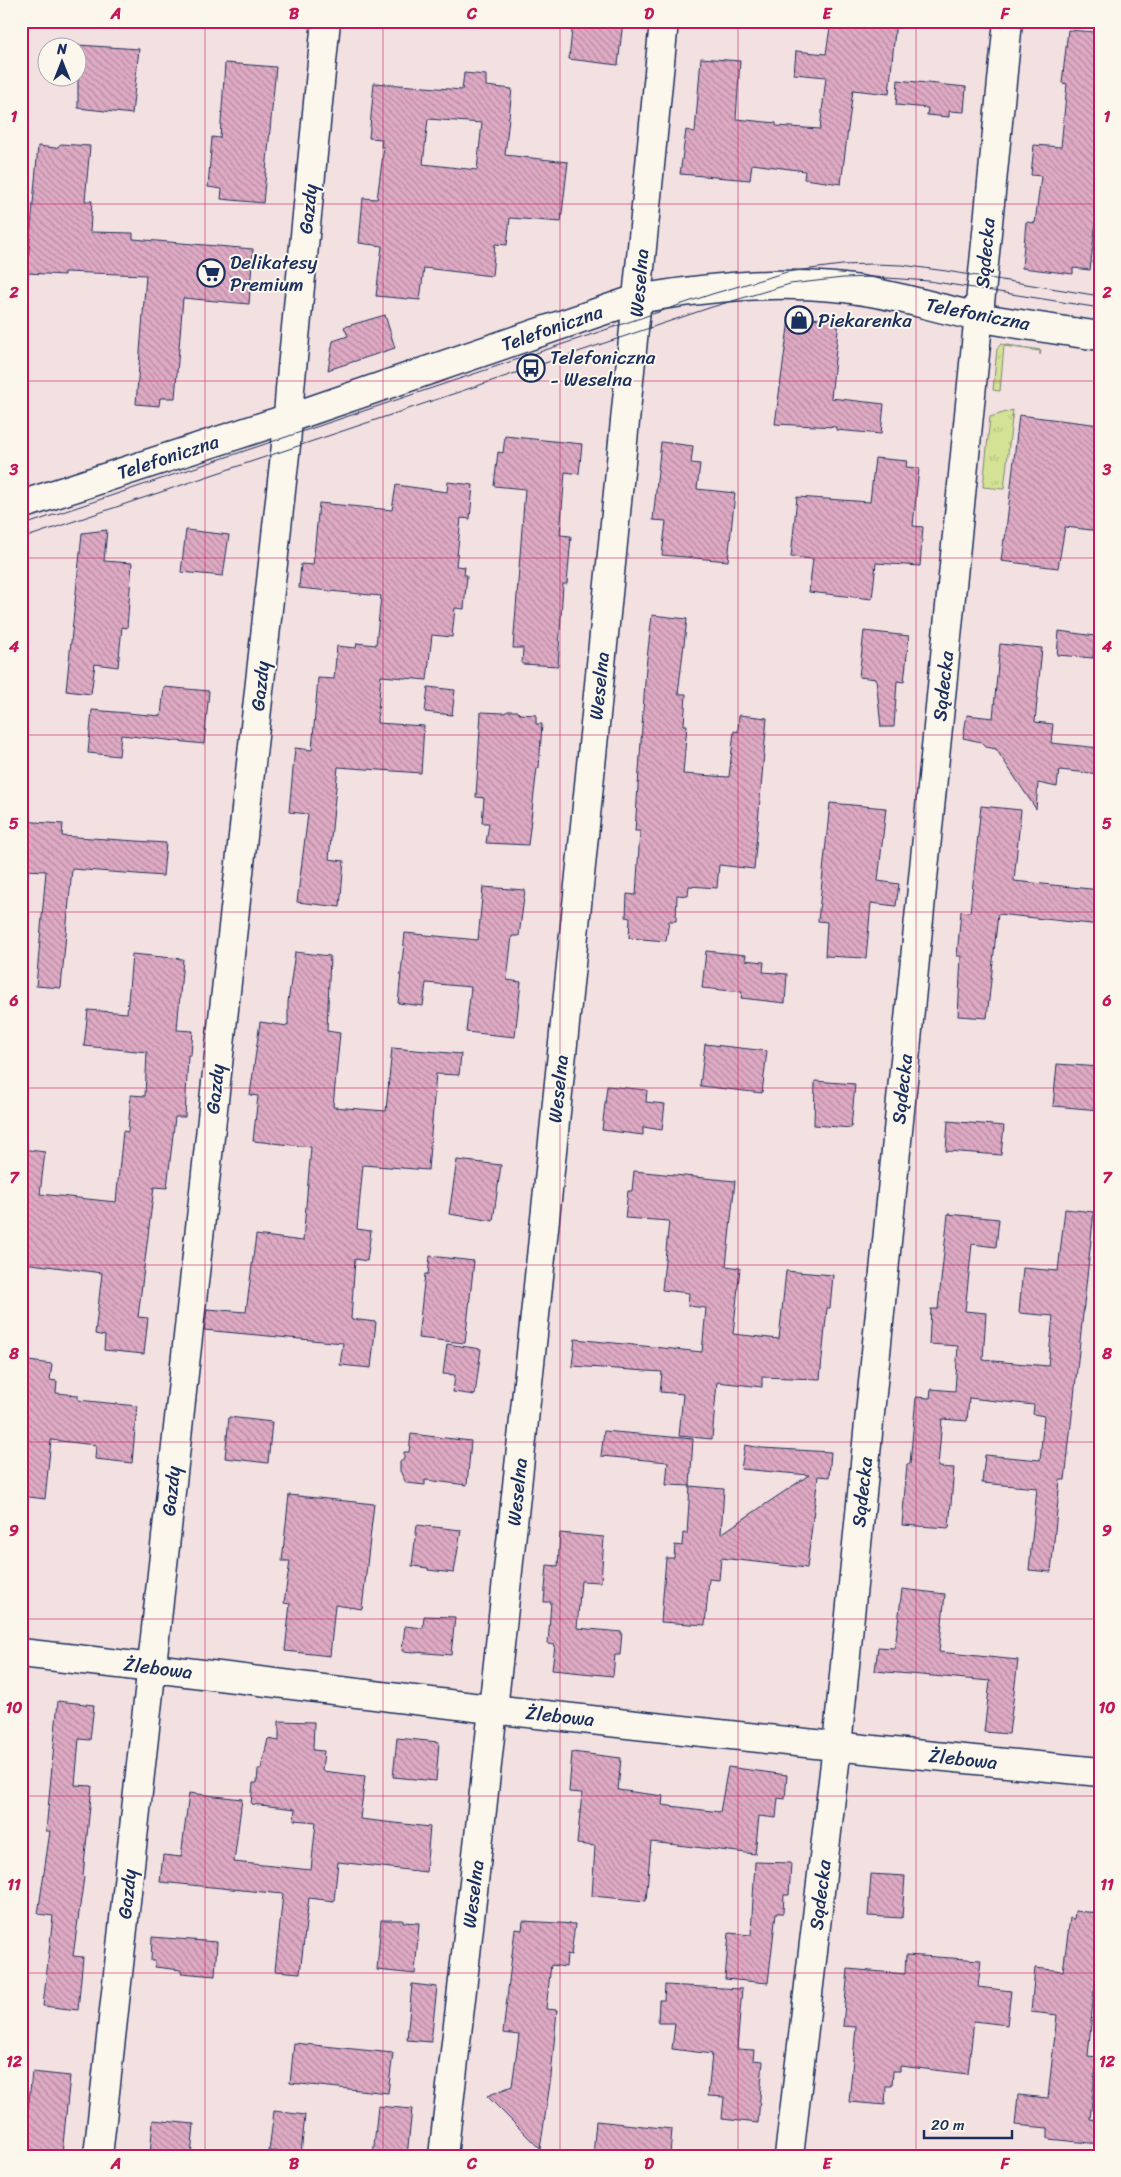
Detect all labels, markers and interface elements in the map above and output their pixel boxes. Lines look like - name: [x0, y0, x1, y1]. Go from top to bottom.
- text: A: [110, 0, 121, 28]
- text: B: [289, 0, 300, 28]
- text: C: [466, 0, 478, 28]
- text: D: [644, 0, 654, 28]
- text: E: [823, 0, 833, 28]
- text: F: [1000, 0, 1011, 28]
- text: N: [56, 37, 67, 62]
- north arrow: [38, 38, 88, 88]
- text: 1: [11, 102, 18, 131]
- text: 1: [1104, 102, 1111, 131]
- street label: Gazdy: [289, 182, 327, 236]
- street label: Sądecka: [965, 216, 1005, 289]
- place label: Delikatesy Premium: [230, 246, 318, 301]
- street label: Weselna: [620, 247, 658, 318]
- supermarket icon: Delikatesy Premium: [196, 258, 226, 288]
- text: 2: [8, 278, 19, 307]
- text: 2: [1101, 278, 1112, 307]
- street label: Telefoniczna: [923, 288, 1033, 340]
- street label: Telefoniczna: [497, 295, 608, 361]
- place label: Piekarenka: [818, 304, 912, 337]
- shop icon: Piekarenka: [784, 305, 814, 335]
- place label: Telefoniczna - Weselna: [550, 341, 656, 396]
- bus stop icon: Telefoniczna - Weselna: [516, 353, 546, 383]
- street label: Telefoniczna: [113, 425, 224, 489]
- text: 3: [9, 455, 19, 484]
- text: 3: [1102, 455, 1112, 484]
- text: 4: [8, 632, 19, 661]
- text: 4: [1101, 632, 1112, 661]
- street label: Sądecka: [923, 649, 963, 723]
- street label: Weselna: [579, 650, 619, 722]
- street label: Gazdy: [241, 659, 279, 713]
- text: 5: [9, 809, 19, 838]
- text: 5: [1102, 809, 1112, 838]
- text: 6: [8, 986, 19, 1015]
- text: 6: [1101, 986, 1112, 1015]
- street label: Sądecka: [882, 1052, 922, 1126]
- street label: Weselna: [538, 1053, 578, 1125]
- street label: Gazdy: [196, 1062, 234, 1116]
- text: 7: [9, 1163, 20, 1192]
- text: 7: [1102, 1163, 1113, 1192]
- text: 8: [8, 1339, 19, 1368]
- text: 8: [1101, 1339, 1112, 1368]
- street label: Sądecka: [842, 1455, 882, 1529]
- street label: Weselna: [497, 1456, 537, 1528]
- street label: Gazdy: [152, 1464, 190, 1518]
- text: 9: [9, 1516, 19, 1545]
- text: 9: [1102, 1516, 1112, 1545]
- street label: Żlebowa: [122, 1647, 195, 1689]
- text: 10: [6, 1693, 22, 1722]
- text: 10: [1099, 1693, 1115, 1722]
- street label: Żlebowa: [524, 1696, 596, 1736]
- street label: Żlebowa: [927, 1739, 999, 1779]
- street label: Weselna: [452, 1858, 494, 1930]
- street label: Sądecka: [799, 1858, 841, 1932]
- street label: Gazdy: [108, 1867, 146, 1921]
- text: 11: [7, 1870, 21, 1899]
- text: 11: [1100, 1870, 1114, 1899]
- text: 12: [6, 2047, 23, 2076]
- text: 12: [1099, 2047, 1116, 2076]
- scale bar: [924, 2107, 1011, 2139]
- text: 20 m: [931, 2112, 965, 2138]
- text: A: [110, 2149, 121, 2177]
- text: B: [289, 2149, 300, 2177]
- text: C: [466, 2149, 478, 2177]
- text: D: [644, 2149, 654, 2177]
- text: E: [823, 2149, 833, 2177]
- text: F: [1000, 2149, 1011, 2177]

